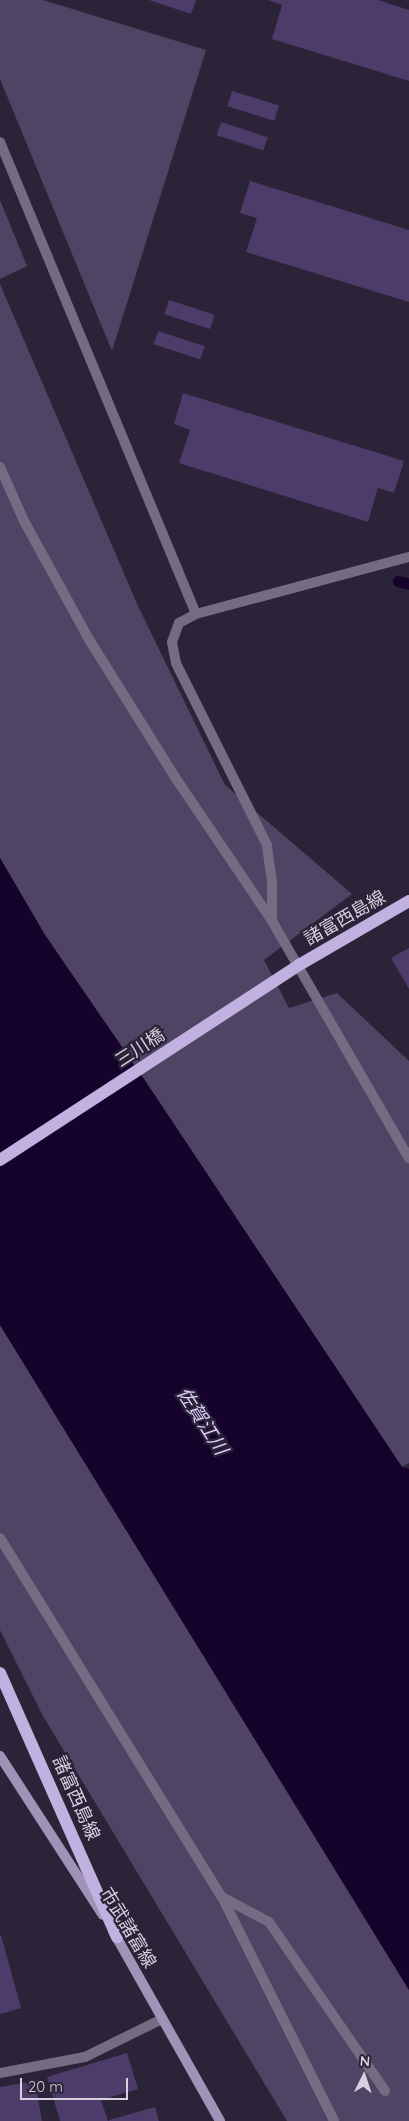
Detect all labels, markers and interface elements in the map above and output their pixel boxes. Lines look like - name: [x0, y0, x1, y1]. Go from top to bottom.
- street label: 諸富西島線: [301, 886, 389, 950]
- street label: 三川橋: [111, 1024, 169, 1072]
- water label: 佐賀江川: [172, 1383, 232, 1459]
- street label: 諸富西島線: [48, 1752, 104, 1844]
- street label: 市武諸富線: [96, 1884, 160, 1972]
- north arrow: [339, 2051, 389, 2101]
- text: N: [359, 2052, 371, 2070]
- scale bar: [22, 2068, 130, 2100]
- text: 20 m: [28, 2077, 63, 2096]

